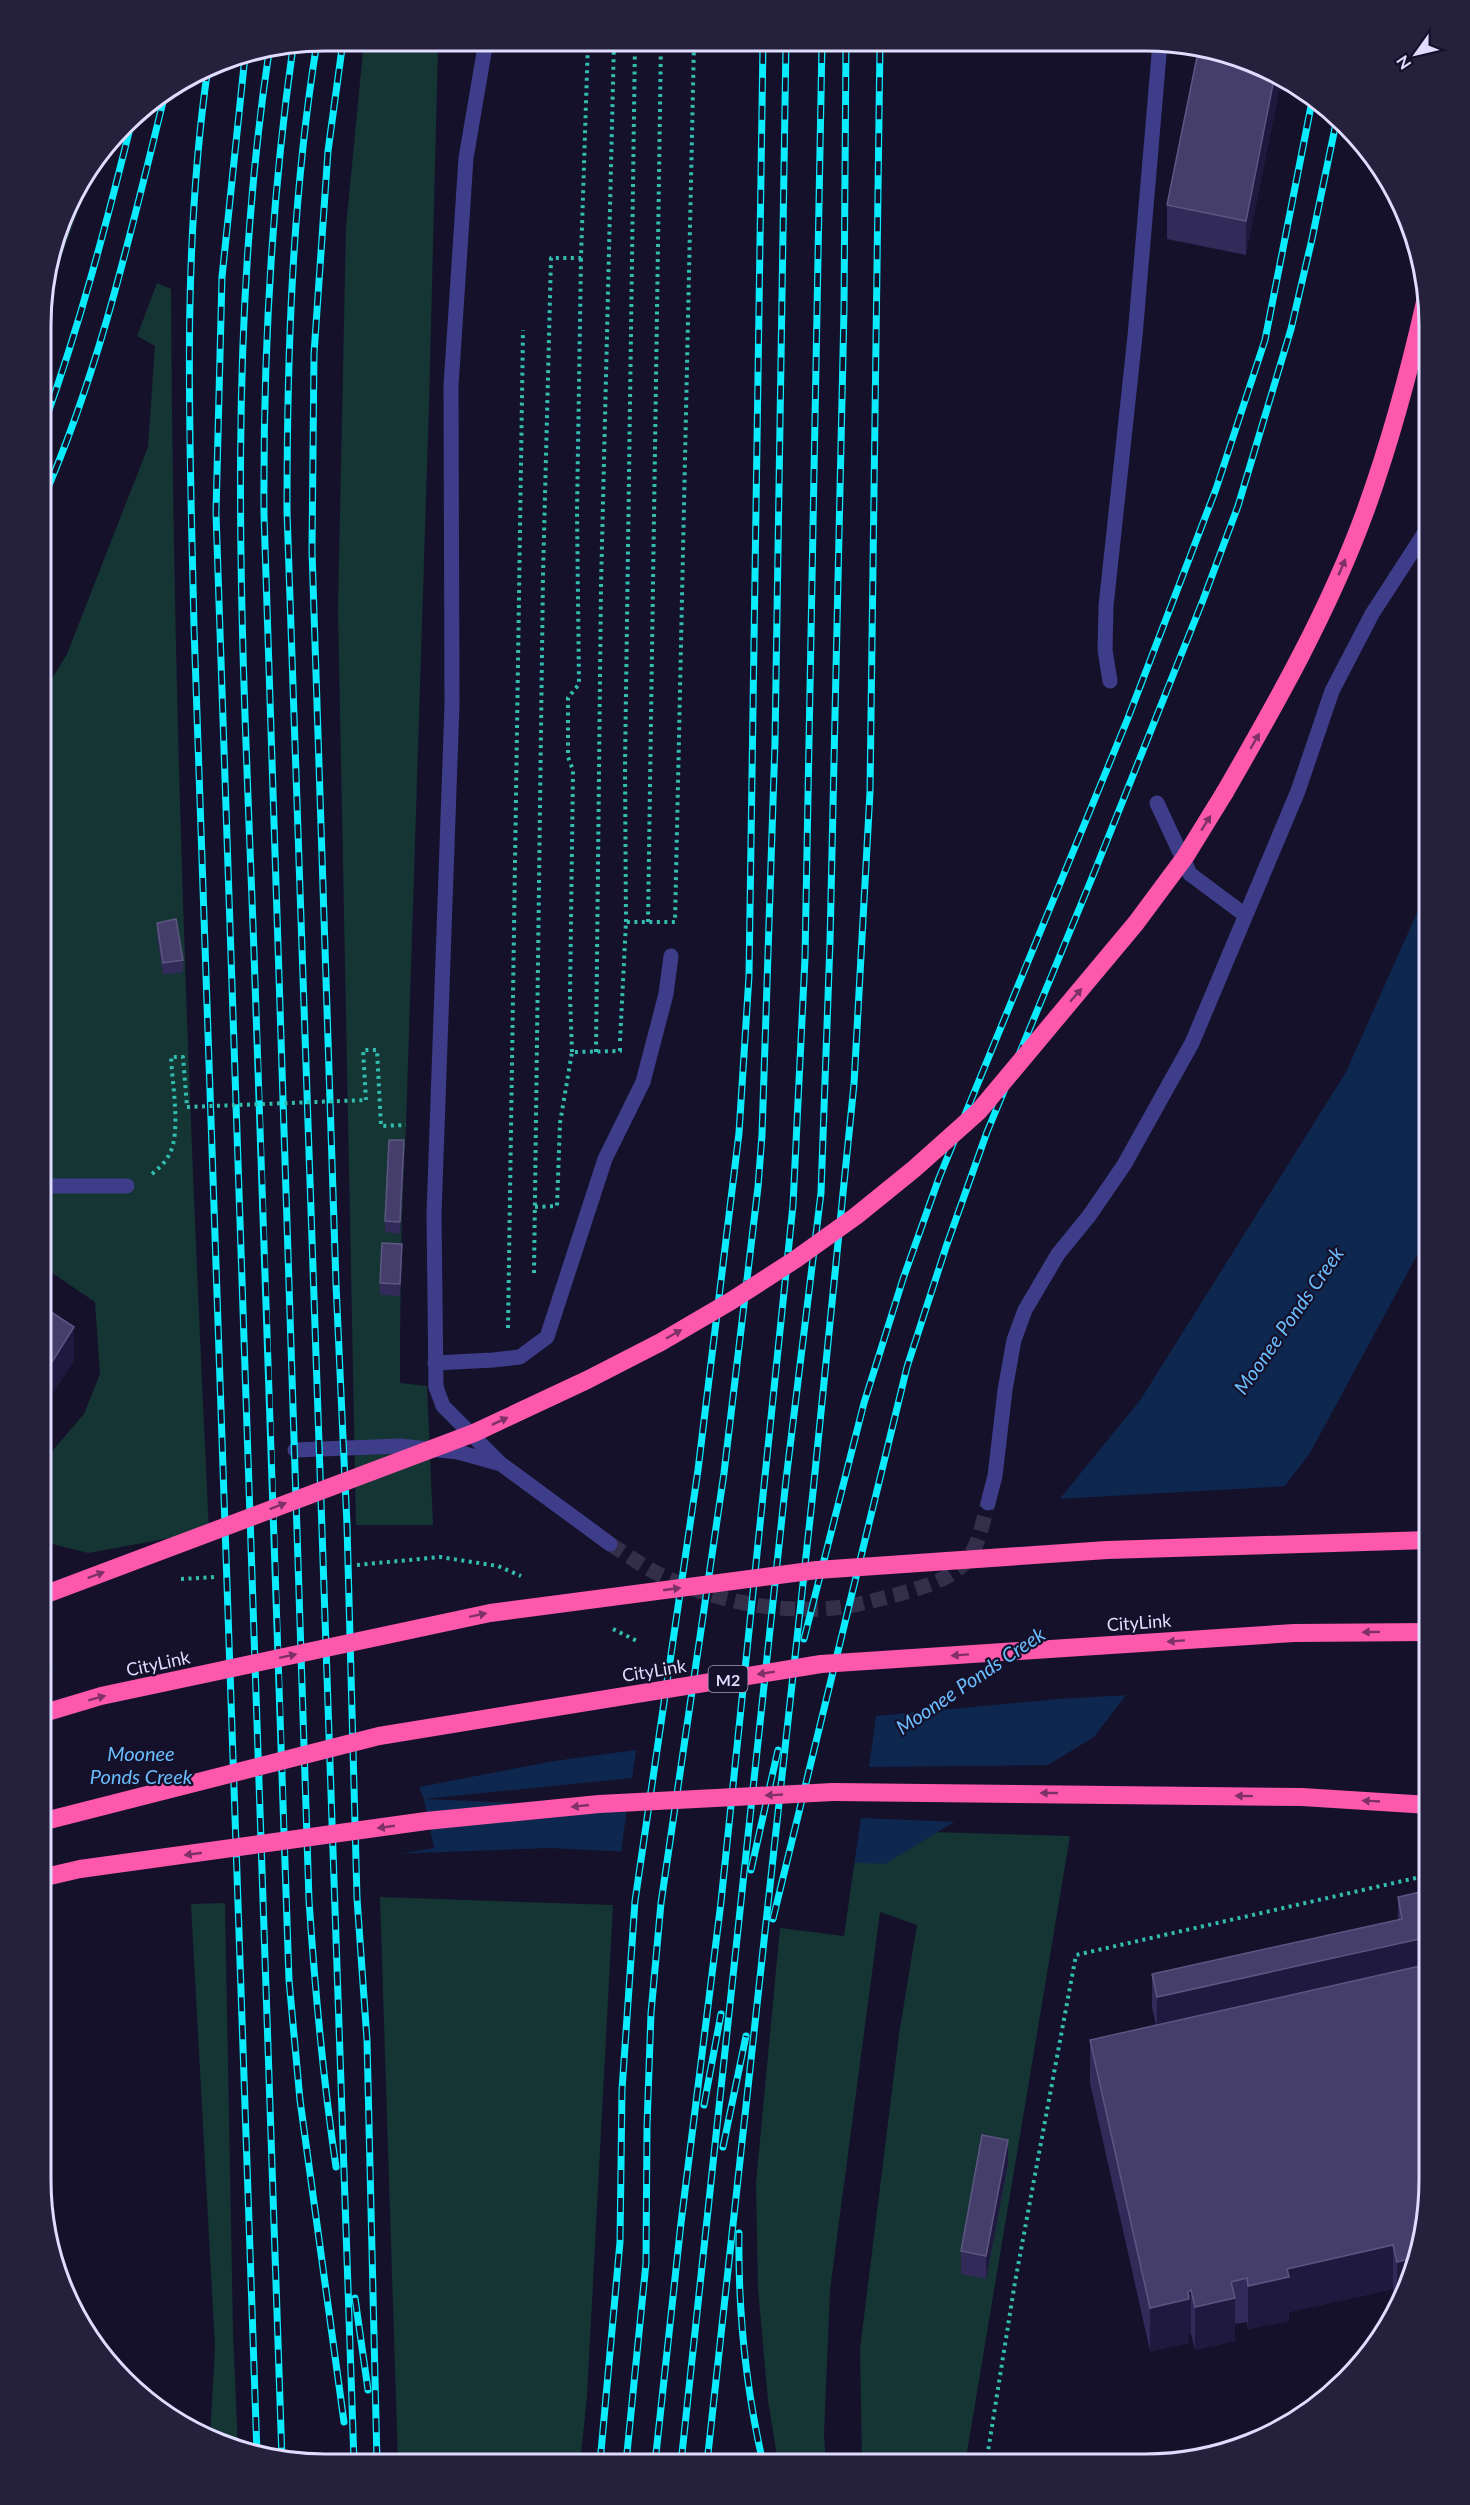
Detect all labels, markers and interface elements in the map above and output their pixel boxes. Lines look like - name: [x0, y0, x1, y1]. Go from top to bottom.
- north arrow: [1386, 24, 1446, 84]
- text: N: [1392, 52, 1414, 73]
- one-way arrow: [1338, 559, 1347, 576]
- one-way arrow: [1249, 733, 1259, 750]
- one-way arrow: [1201, 815, 1212, 831]
- one-way arrow: [1070, 987, 1083, 1003]
- water label: Moonee Ponds Creek: [1228, 1241, 1348, 1398]
- one-way arrow: [666, 1329, 682, 1340]
- one-way arrow: [491, 1417, 508, 1426]
- one-way arrow: [269, 1501, 287, 1510]
- one-way arrow: [87, 1570, 105, 1580]
- one-way arrow: [662, 1584, 681, 1594]
- street label: CityLink: [1106, 1609, 1173, 1635]
- one-way arrow: [469, 1610, 488, 1620]
- water label: Moonee Ponds Creek: [891, 1621, 1049, 1739]
- one-way arrow: [1361, 1627, 1380, 1637]
- one-way arrow: [1166, 1636, 1185, 1645]
- street label: CityLink: [124, 1645, 193, 1680]
- one-way arrow: [951, 1650, 970, 1659]
- one-way arrow: [278, 1651, 297, 1661]
- street label: CityLink: [620, 1654, 688, 1686]
- road number: M2: [708, 1666, 748, 1692]
- one-way arrow: [757, 1668, 776, 1677]
- one-way arrow: [88, 1693, 106, 1702]
- water label: Moonee Ponds Creek: [90, 1741, 193, 1788]
- one-way arrow: [1039, 1788, 1058, 1798]
- one-way arrow: [765, 1791, 784, 1800]
- one-way arrow: [1234, 1792, 1253, 1801]
- one-way arrow: [1361, 1797, 1380, 1806]
- one-way arrow: [570, 1801, 589, 1811]
- one-way arrow: [376, 1822, 395, 1831]
- one-way arrow: [183, 1849, 202, 1858]

